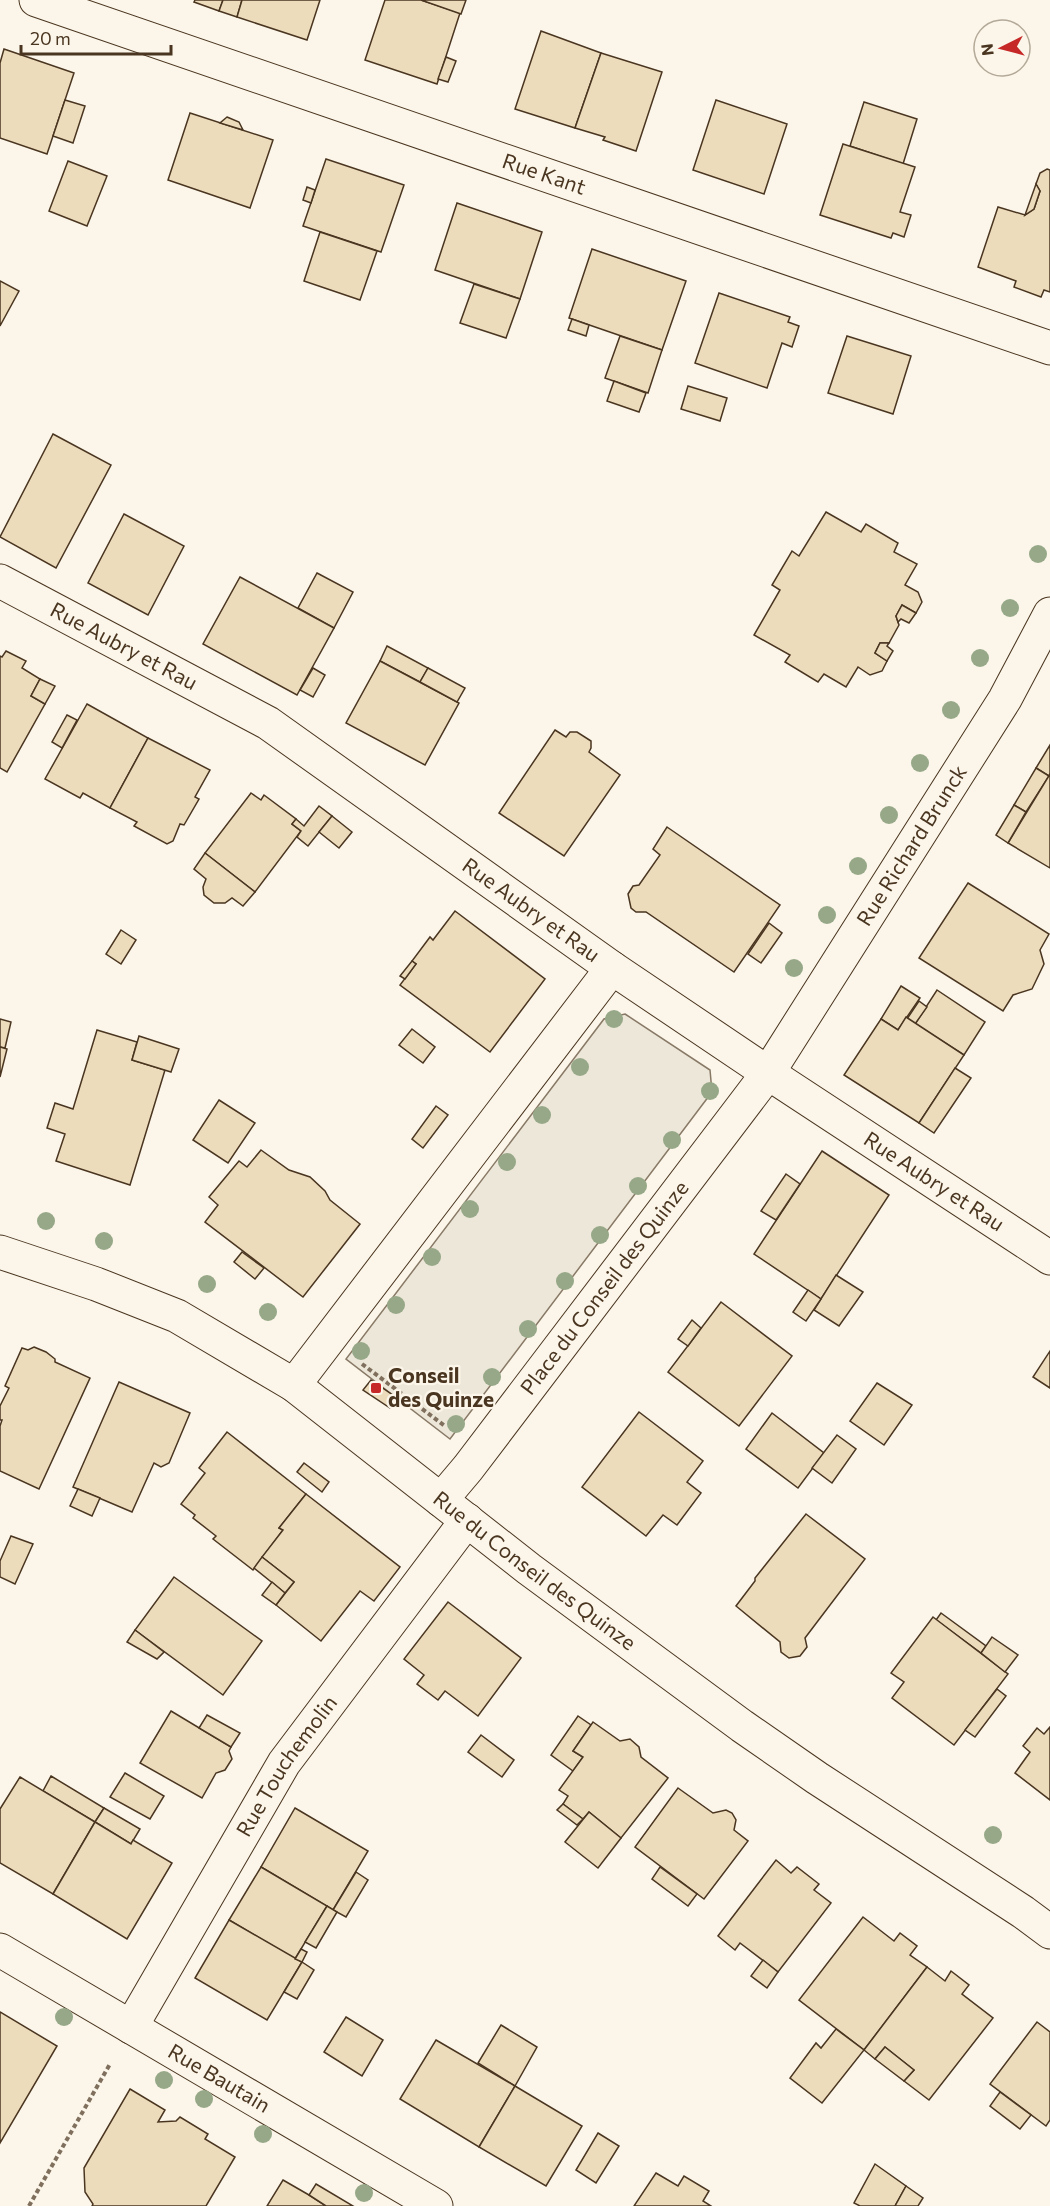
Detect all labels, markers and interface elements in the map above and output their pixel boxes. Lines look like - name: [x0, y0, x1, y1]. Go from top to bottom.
- scale bar: [21, 18, 171, 56]
- north arrow: [972, 18, 1032, 78]
- text: 20 m: [30, 27, 71, 49]
- text: N: [977, 43, 997, 57]
- street label: Rue Kant: [499, 147, 589, 199]
- street label: Rue Aubry et Rau: [47, 596, 202, 694]
- street label: Rue Richard Brunck: [851, 760, 971, 930]
- street label: Rue Aubry et Rau: [458, 852, 605, 966]
- street label: Rue Aubry et Rau: [860, 1125, 1010, 1236]
- street label: Place du Conseil des Quinze: [514, 1175, 693, 1399]
- place label: Conseil des Quinze: [388, 1362, 494, 1411]
- marker: Conseil des Quinze: [369, 1381, 383, 1395]
- street label: Rue du Conseil des Quinze: [429, 1485, 641, 1655]
- street label: Rue Touchemolin: [230, 1690, 341, 1841]
- street label: Rue Bautain: [164, 2038, 275, 2117]

